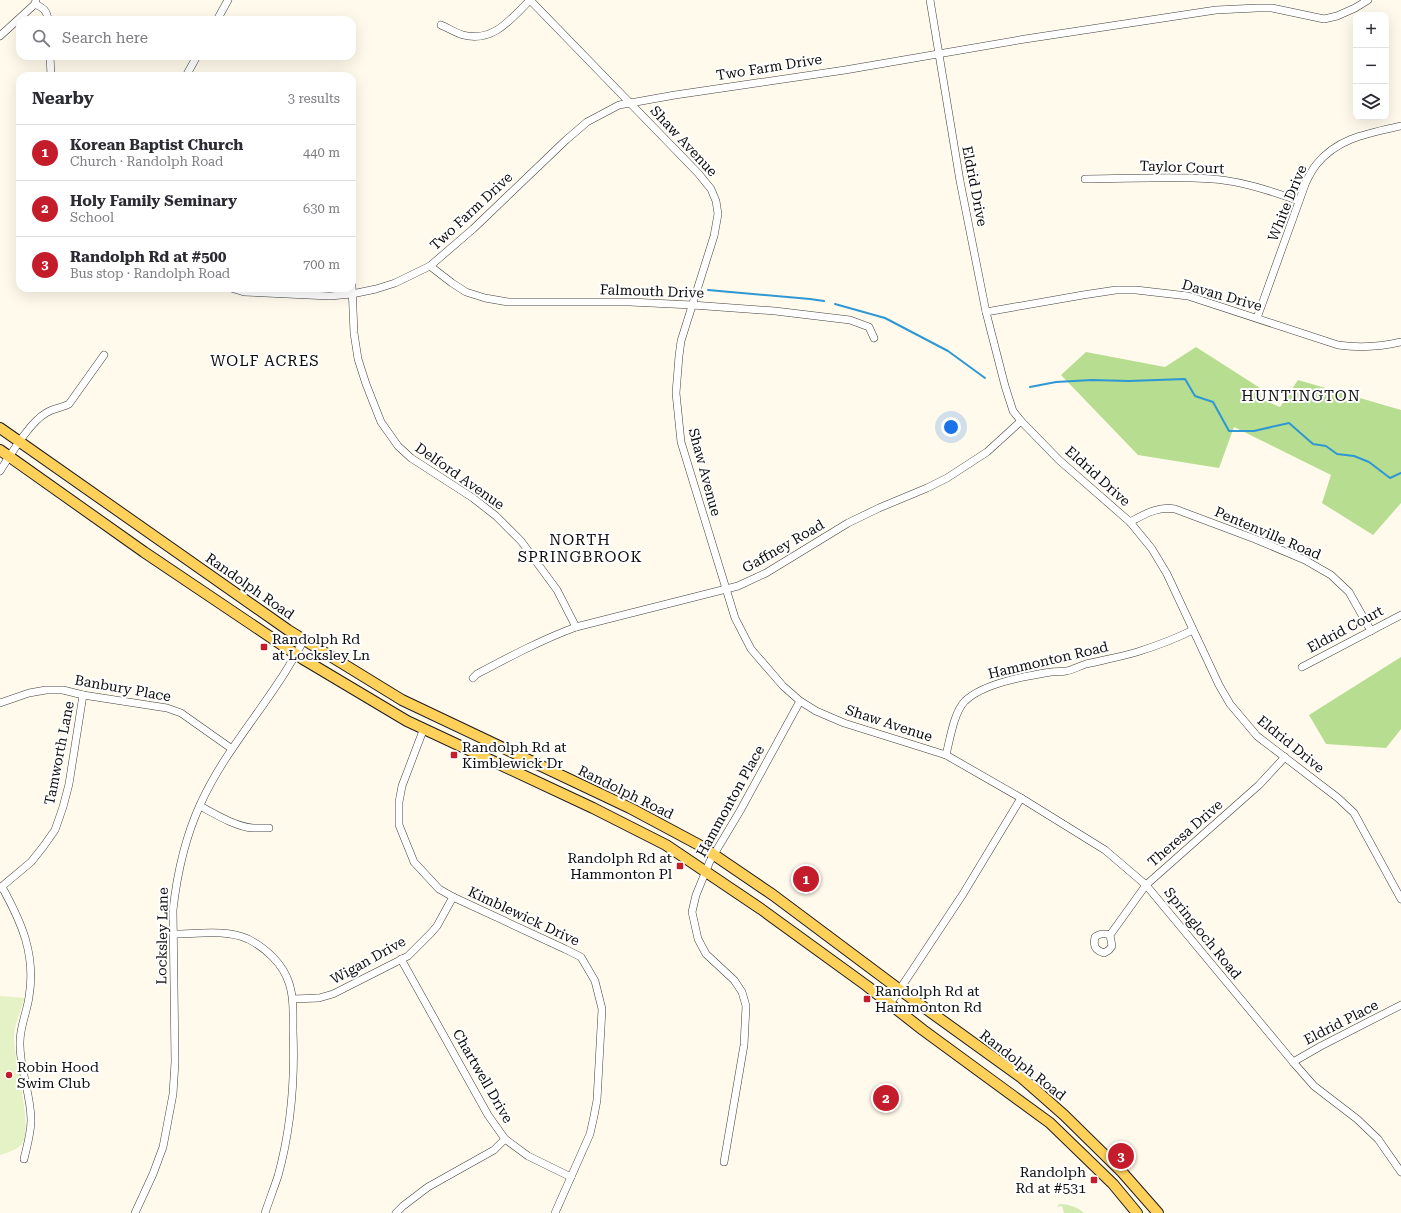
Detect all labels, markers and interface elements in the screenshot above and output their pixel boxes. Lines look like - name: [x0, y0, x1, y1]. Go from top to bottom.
- map controls: [1353, 12, 1389, 120]
- button: +: [1353, 12, 1389, 48]
- search box: [16, 16, 356, 60]
- icon: search: [30, 27, 52, 49]
- text: Search here: [62, 29, 148, 47]
- button: −: [1353, 48, 1389, 84]
- street label: Two Farm Drive: [715, 51, 823, 83]
- button: layers: [1353, 84, 1389, 120]
- text: Nearby: [32, 88, 94, 108]
- text: 3 results: [288, 91, 340, 106]
- street label: Shaw Avenue: [647, 102, 721, 180]
- text: Korean Baptist Church: [70, 136, 243, 154]
- street label: Eldrid Drive: [959, 144, 991, 228]
- text: 1: [41, 145, 49, 160]
- text: 440 m: [303, 145, 340, 160]
- text: Church · Randolph Road: [70, 154, 223, 169]
- street label: Taylor Court: [1139, 158, 1225, 176]
- street label: White Drive: [1264, 162, 1310, 243]
- street label: Two Farm Drive: [427, 169, 516, 253]
- text: Holy Family Seminary: [70, 192, 237, 210]
- text: 2: [41, 201, 49, 216]
- text: 630 m: [303, 201, 340, 216]
- text: School: [70, 210, 114, 225]
- text: Randolph Rd at #500: [70, 248, 226, 266]
- text: 3: [41, 257, 49, 272]
- text: 700 m: [303, 257, 340, 272]
- text: Bus stop · Randolph Road: [70, 266, 230, 281]
- street label: Davan Drive: [1180, 276, 1264, 314]
- street label: Falmouth Drive: [600, 281, 705, 301]
- district label: WOLF ACRES: [210, 352, 320, 370]
- district label: HUNTINGTON: [1241, 387, 1361, 405]
- your location: [941, 417, 961, 437]
- street label: Shaw Avenue: [686, 426, 725, 518]
- street label: Delford Avenue: [412, 439, 508, 513]
- street label: Eldrid Drive: [1062, 443, 1134, 509]
- street label: Pentenville Road: [1212, 503, 1324, 563]
- street label: Gaffney Road: [739, 516, 827, 576]
- district label: NORTH SPRINGBROOK: [518, 531, 642, 566]
- street label: Randolph Road: [203, 550, 297, 622]
- street label: Eldrid Court: [1304, 602, 1386, 656]
- place label: Randolph Rd at Locksley Ln: [272, 631, 370, 663]
- street label: Hammonton Road: [986, 638, 1110, 682]
- marker: Randolph Rd at Locksley Ln: [259, 642, 269, 652]
- street label: Banbury Place: [74, 672, 173, 704]
- street label: Tamworth Lane: [41, 699, 77, 806]
- street label: Shaw Avenue: [844, 701, 935, 745]
- street label: Eldrid Drive: [1254, 712, 1328, 776]
- place label: Randolph Rd at Kimblewick Dr: [462, 739, 567, 771]
- street label: Hammonton Place: [693, 742, 767, 859]
- marker: Randolph Rd at Kimblewick Dr: [449, 750, 459, 760]
- street label: Randolph Road: [576, 762, 676, 822]
- street label: Theresa Drive: [1144, 796, 1226, 870]
- place label: Randolph Rd at Hammonton Pl: [567, 850, 673, 882]
- marker: Randolph Rd at Hammonton Pl: [675, 861, 685, 871]
- pin: 1: [793, 864, 819, 894]
- street label: Kimblewick Drive: [466, 883, 582, 949]
- street label: Springloch Road: [1161, 884, 1245, 982]
- street label: Locksley Lane: [153, 887, 171, 985]
- street label: Wigan Drive: [328, 933, 408, 987]
- place label: Randolph Rd at Hammonton Rd: [875, 983, 982, 1015]
- marker: Randolph Rd at Hammonton Rd: [862, 994, 872, 1004]
- street label: Eldrid Place: [1301, 996, 1381, 1048]
- street label: Chartwell Drive: [450, 1026, 516, 1126]
- street label: Randolph Road: [977, 1027, 1069, 1103]
- place label: Robin Hood Swim Club: [17, 1059, 99, 1091]
- marker: Robin Hood Swim Club: [4, 1070, 14, 1080]
- pin: 2: [873, 1083, 899, 1113]
- pin: 3: [1108, 1141, 1134, 1171]
- place label: Randolph Rd at #531: [1015, 1164, 1086, 1196]
- marker: Randolph Rd at #531: [1089, 1175, 1099, 1185]

